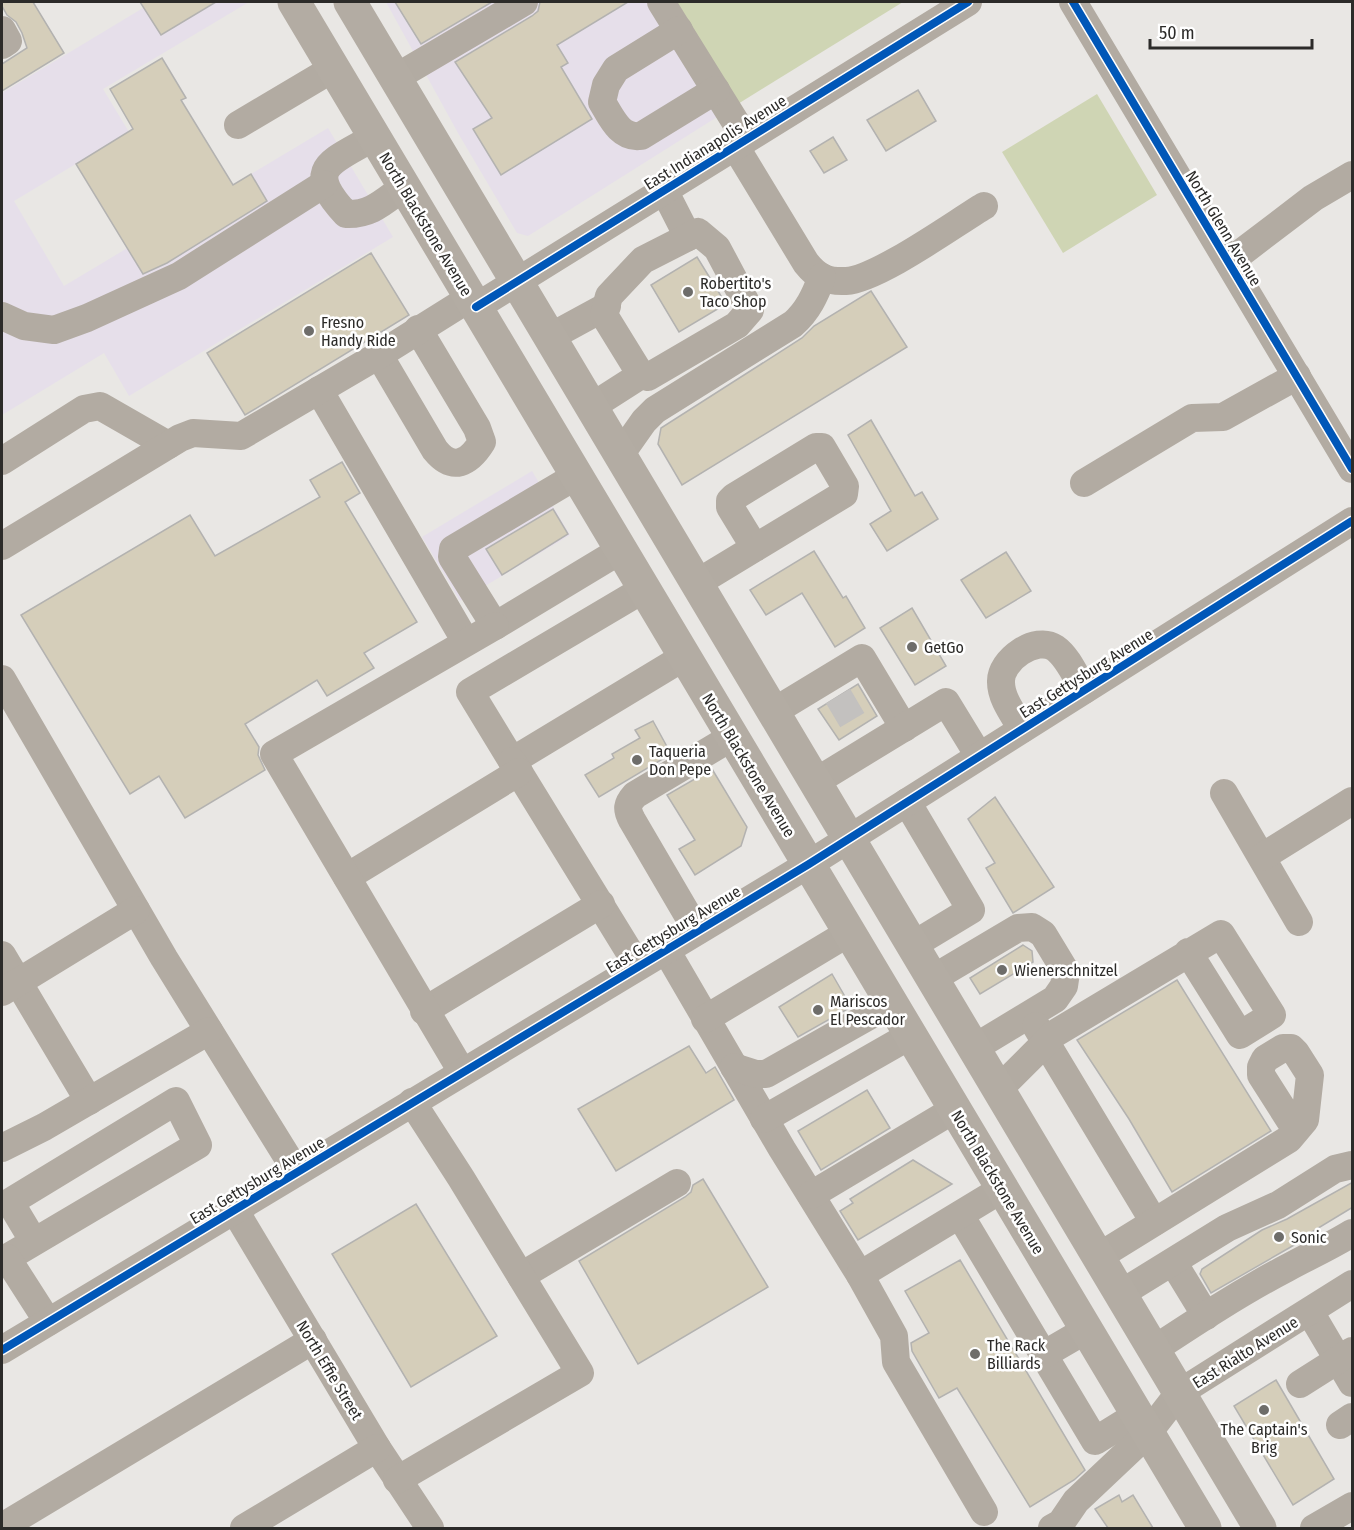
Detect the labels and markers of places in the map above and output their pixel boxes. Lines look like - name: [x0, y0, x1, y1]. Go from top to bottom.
- place label: Robertito's Taco Shop: [700, 274, 771, 311]
- marker: Robertito's Taco Shop: [681, 285, 695, 299]
- place label: Fresno Handy Ride: [321, 313, 396, 350]
- marker: Fresno Handy Ride: [302, 324, 316, 338]
- place label: GetGo: [924, 638, 964, 657]
- marker: GetGo: [905, 640, 919, 654]
- place label: Taqueria Don Pepe: [649, 742, 711, 779]
- marker: Taqueria Don Pepe: [630, 753, 644, 767]
- place label: Wienerschnitzel: [1014, 961, 1118, 980]
- marker: Wienerschnitzel: [995, 963, 1009, 977]
- place label: Mariscos El Pescador: [830, 992, 906, 1029]
- marker: Mariscos El Pescador: [811, 1003, 825, 1017]
- place label: Sonic: [1291, 1228, 1327, 1247]
- marker: Sonic: [1272, 1230, 1286, 1244]
- place label: The Rack Billiards: [987, 1336, 1046, 1373]
- marker: The Rack Billiards: [968, 1347, 982, 1361]
- marker: The Captain's Brig: [1257, 1403, 1271, 1417]
- place label: The Captain's Brig: [1221, 1420, 1308, 1457]

